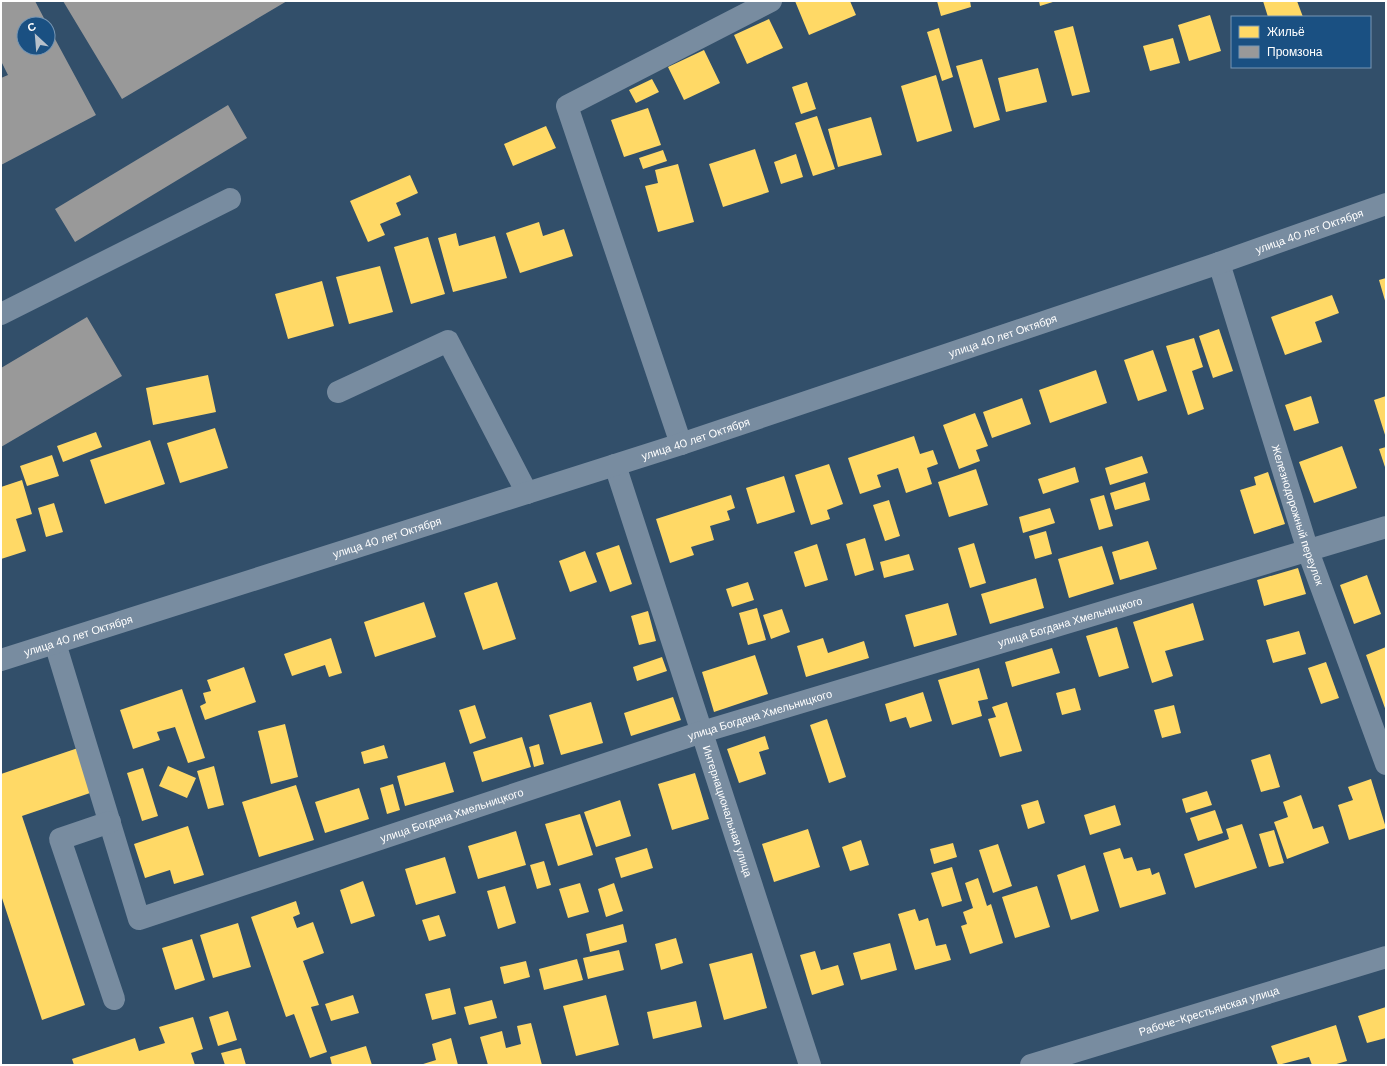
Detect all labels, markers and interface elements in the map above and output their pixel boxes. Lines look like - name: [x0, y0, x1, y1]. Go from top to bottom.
- north arrow: [16, 16, 56, 56]
- legend: [1231, 16, 1371, 68]
- text: С: [25, 19, 38, 35]
- text: Жильё: [1267, 24, 1305, 40]
- text: Промзона: [1267, 44, 1323, 60]
- street label: улица 40 лет Октября: [1254, 206, 1365, 257]
- street label: улица 40 лет Октября: [947, 311, 1059, 360]
- street label: улица 40 лет Октября: [640, 414, 752, 463]
- street label: Железнодорожный переулок: [1269, 443, 1327, 588]
- street label: улица 40 лет Октября: [331, 514, 443, 561]
- street label: улица Богдана Хмельницкого: [996, 593, 1144, 650]
- street label: улица 40 лет Октября: [22, 612, 134, 659]
- street label: улица Богдана Хмельницкого: [686, 686, 834, 743]
- street label: Интернациональная улица: [700, 744, 756, 880]
- street label: улица Богдана Хмельницкого: [378, 785, 525, 845]
- street label: Рабоче-Крестьянская улица: [1137, 983, 1282, 1039]

